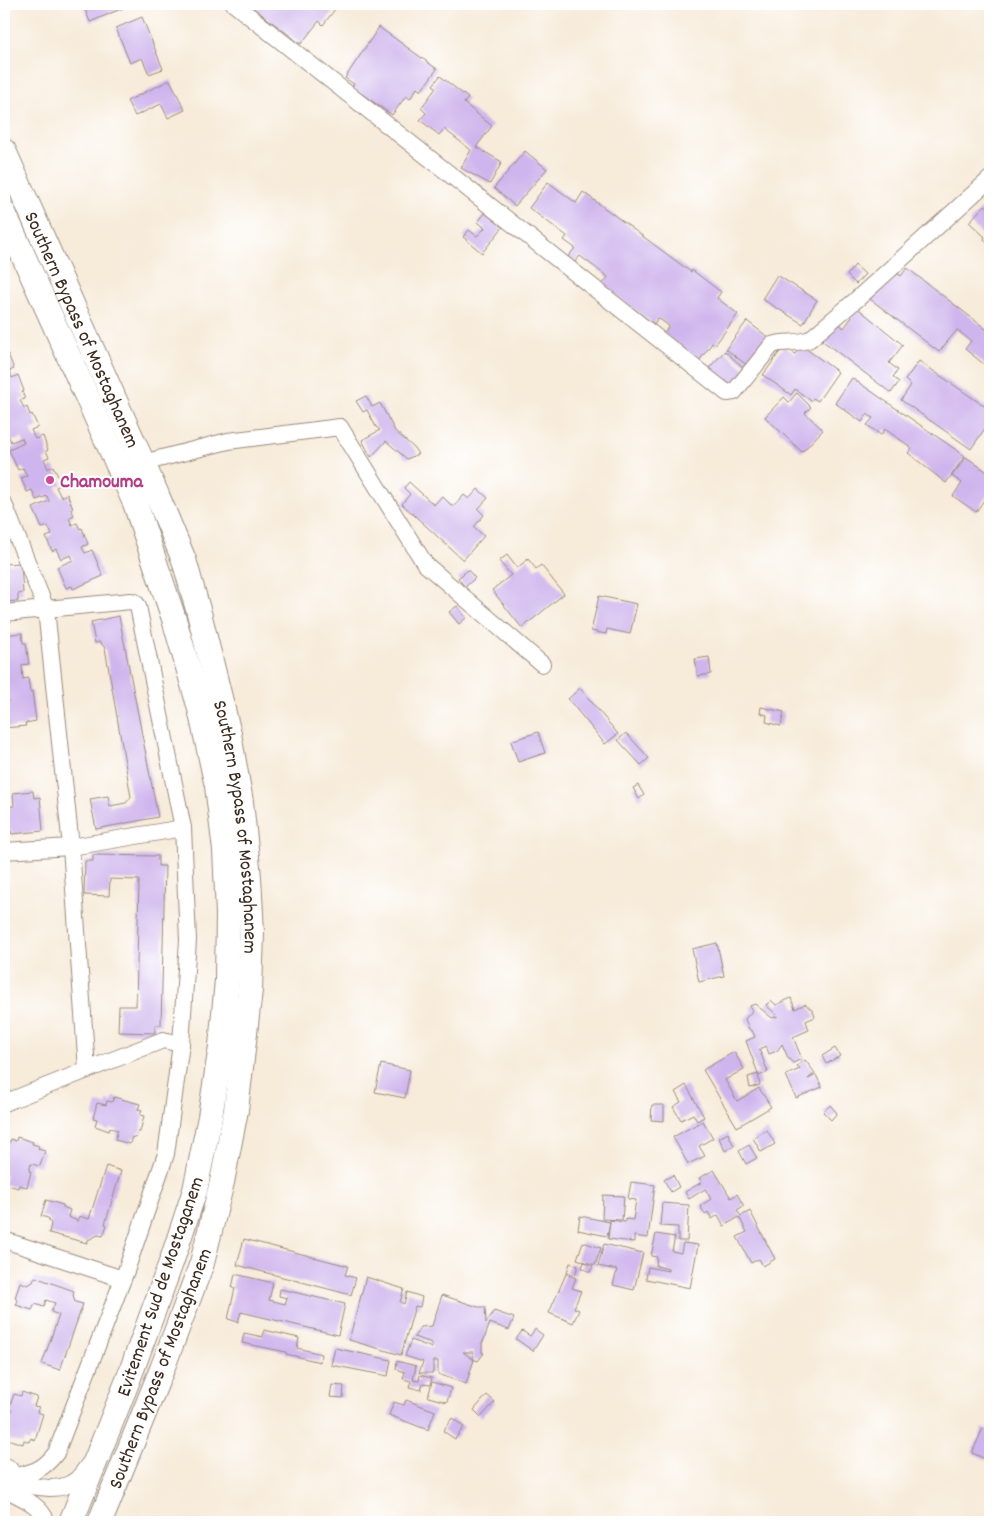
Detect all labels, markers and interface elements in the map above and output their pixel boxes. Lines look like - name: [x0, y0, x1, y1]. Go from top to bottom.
- street label: Southern Bypass of Mostaghanem: [16, 208, 145, 453]
- place label: Chamouma: [60, 469, 143, 497]
- marker: Chamouma: [44, 474, 56, 486]
- street label: Southern Bypass of Mostaghanem: [204, 698, 263, 954]
- street label: Evitement Sud de Mostaganem: [111, 1173, 213, 1401]
- street label: Southern Bypass of Mostaghanem: [103, 1245, 221, 1494]

